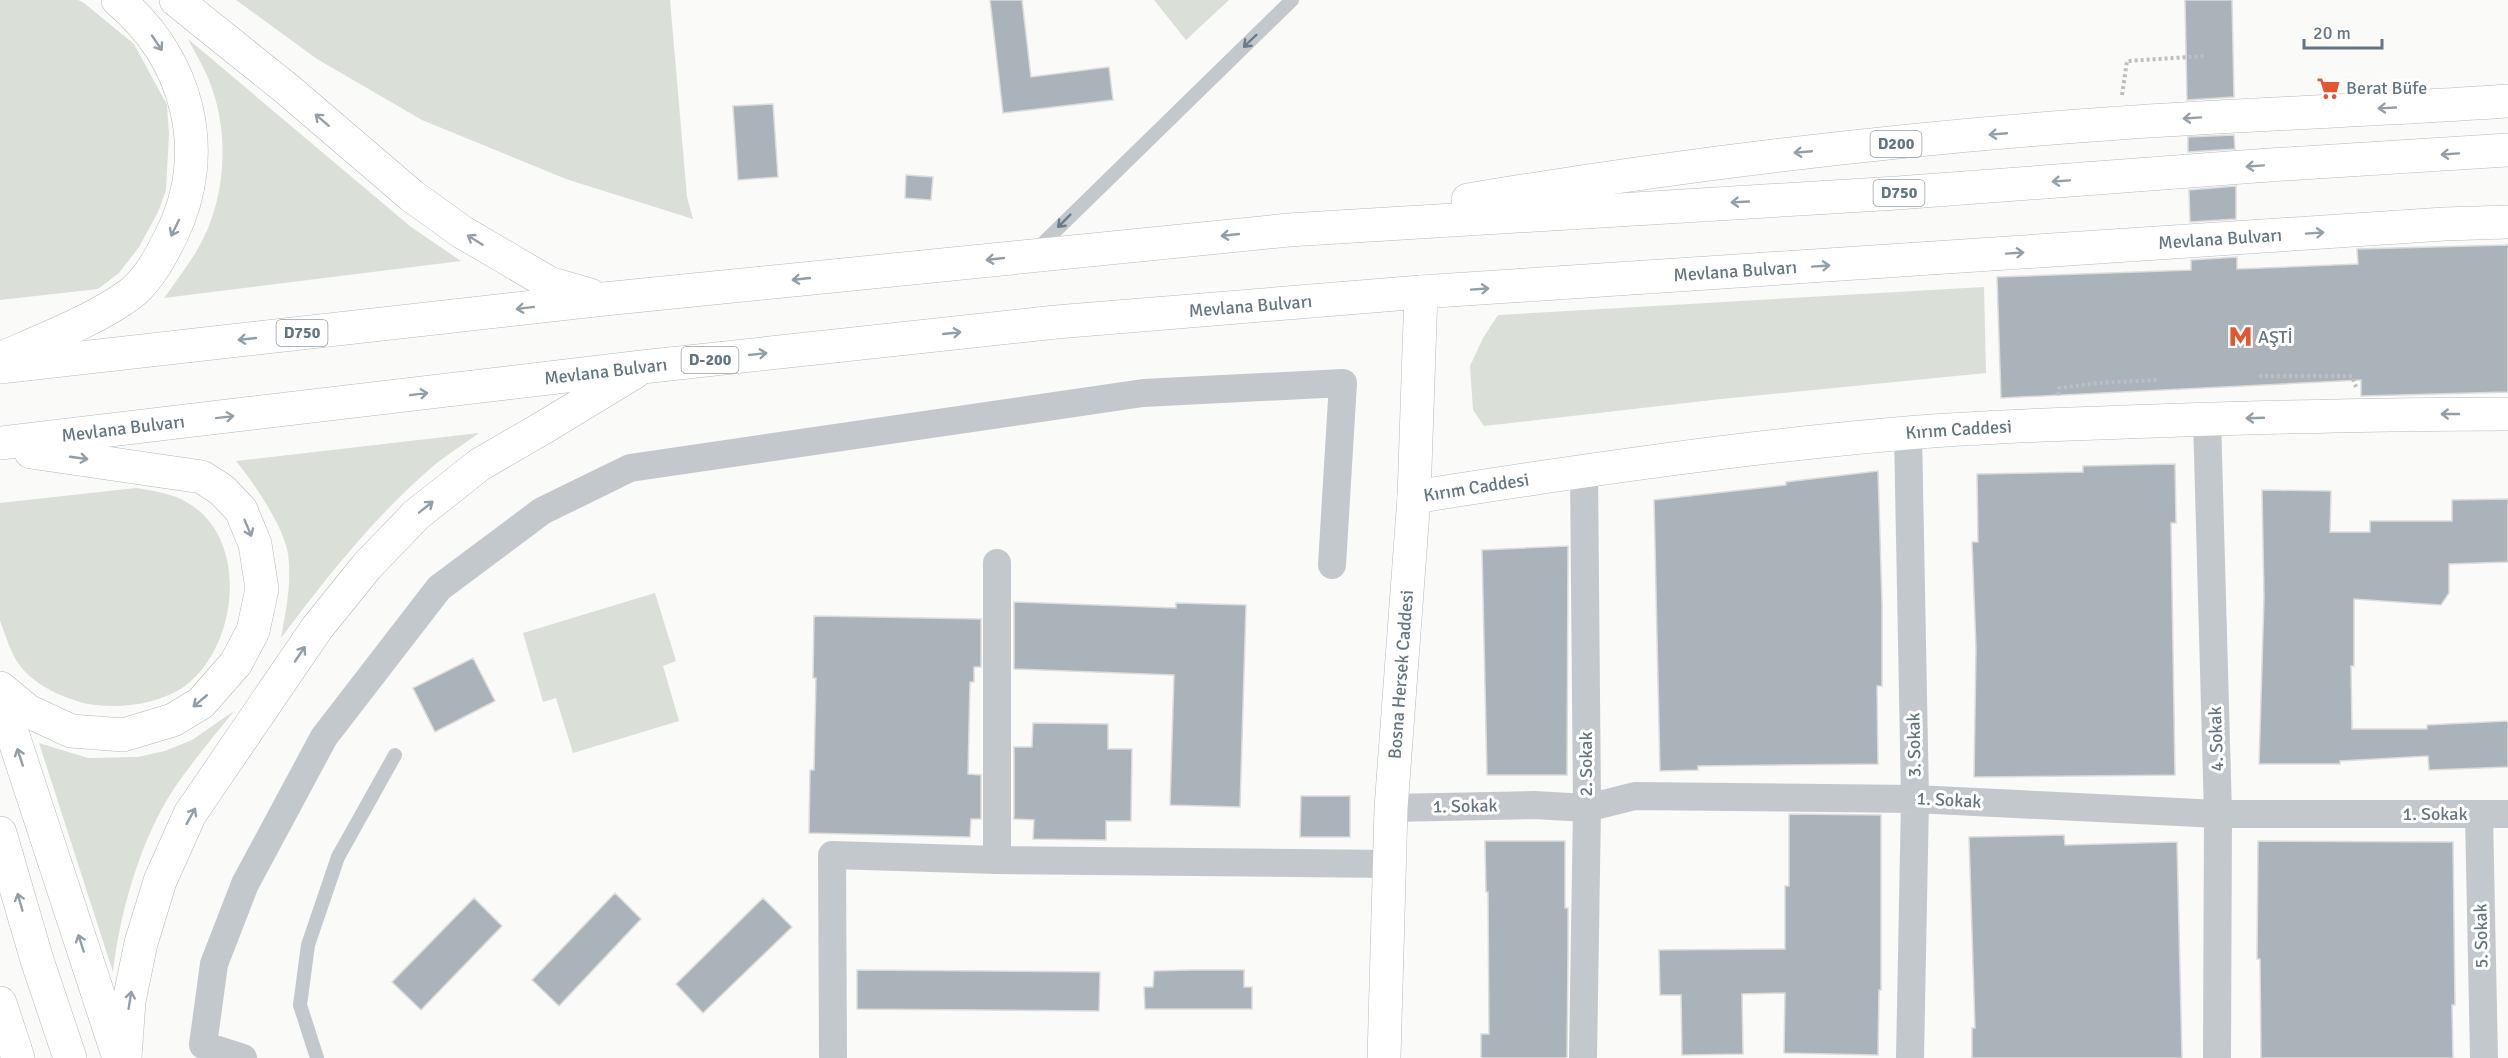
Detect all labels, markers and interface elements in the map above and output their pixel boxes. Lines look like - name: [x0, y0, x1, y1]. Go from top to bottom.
- scale bar: [2304, 12, 2382, 50]
- text: 20 m: [2313, 22, 2351, 44]
- one-way arrow: [1242, 33, 1257, 48]
- one-way arrow: [152, 34, 164, 51]
- supermarket icon: Berat Büfe: [2315, 75, 2341, 101]
- place label: Berat Büfe: [2346, 77, 2427, 99]
- one-way arrow: [2377, 103, 2397, 114]
- one-way arrow: [315, 113, 330, 127]
- one-way arrow: [2182, 113, 2202, 124]
- one-way arrow: [1988, 129, 2008, 140]
- road number: D200: [1870, 131, 1922, 157]
- one-way arrow: [1794, 147, 1814, 158]
- one-way arrow: [2440, 148, 2460, 159]
- one-way arrow: [2246, 161, 2265, 172]
- one-way arrow: [2051, 175, 2071, 186]
- road number: D750: [1874, 180, 1924, 206]
- one-way arrow: [1731, 197, 1751, 208]
- one-way arrow: [1056, 214, 1071, 229]
- one-way arrow: [168, 219, 180, 237]
- street label: Mevlana Bulvarı: [2158, 224, 2283, 254]
- one-way arrow: [2304, 227, 2324, 238]
- one-way arrow: [1221, 230, 1241, 241]
- one-way arrow: [467, 234, 484, 246]
- one-way arrow: [2005, 247, 2025, 258]
- one-way arrow: [985, 254, 1005, 265]
- street label: Mevlana Bulvarı: [1673, 256, 1798, 286]
- one-way arrow: [1810, 260, 1830, 271]
- one-way arrow: [791, 274, 811, 285]
- one-way arrow: [1469, 283, 1489, 294]
- street label: Mevlana Bulvarı: [1188, 290, 1313, 322]
- one-way arrow: [515, 303, 535, 314]
- road number: D750: [276, 320, 328, 346]
- metro station icon: AŞTİ: [2227, 324, 2253, 350]
- place label: AŞTİ: [2258, 326, 2293, 348]
- one-way arrow: [942, 327, 962, 338]
- one-way arrow: [238, 334, 258, 345]
- road number: D-200: [682, 347, 738, 373]
- one-way arrow: [748, 348, 768, 359]
- street label: Mevlana Bulvarı: [543, 353, 669, 389]
- one-way arrow: [408, 388, 428, 399]
- one-way arrow: [2440, 408, 2460, 420]
- street label: Mevlana Bulvarı: [60, 410, 186, 447]
- one-way arrow: [214, 411, 234, 422]
- one-way arrow: [2245, 412, 2265, 423]
- street label: Kırım Caddesi: [1905, 415, 2012, 444]
- one-way arrow: [68, 453, 88, 464]
- street label: Kırım Caddesi: [1422, 468, 1531, 506]
- one-way arrow: [418, 500, 434, 513]
- one-way arrow: [243, 518, 254, 536]
- street label: Bosna Hersek Caddesi: [1384, 589, 1418, 760]
- one-way arrow: [294, 646, 306, 663]
- one-way arrow: [192, 695, 208, 708]
- street label: 4. Sokak: [2204, 706, 2228, 772]
- street label: 3. Sokak: [1902, 712, 1926, 778]
- street label: 2. Sokak: [1575, 732, 1597, 796]
- one-way arrow: [14, 748, 25, 767]
- street label: 1. Sokak: [1916, 787, 1982, 813]
- street label: 1. Sokak: [1432, 794, 1498, 818]
- street label: 1. Sokak: [2403, 803, 2467, 825]
- one-way arrow: [185, 807, 197, 824]
- one-way arrow: [14, 893, 25, 912]
- street label: 5. Sokak: [2469, 903, 2493, 969]
- one-way arrow: [75, 934, 86, 953]
- one-way arrow: [125, 990, 136, 1010]

